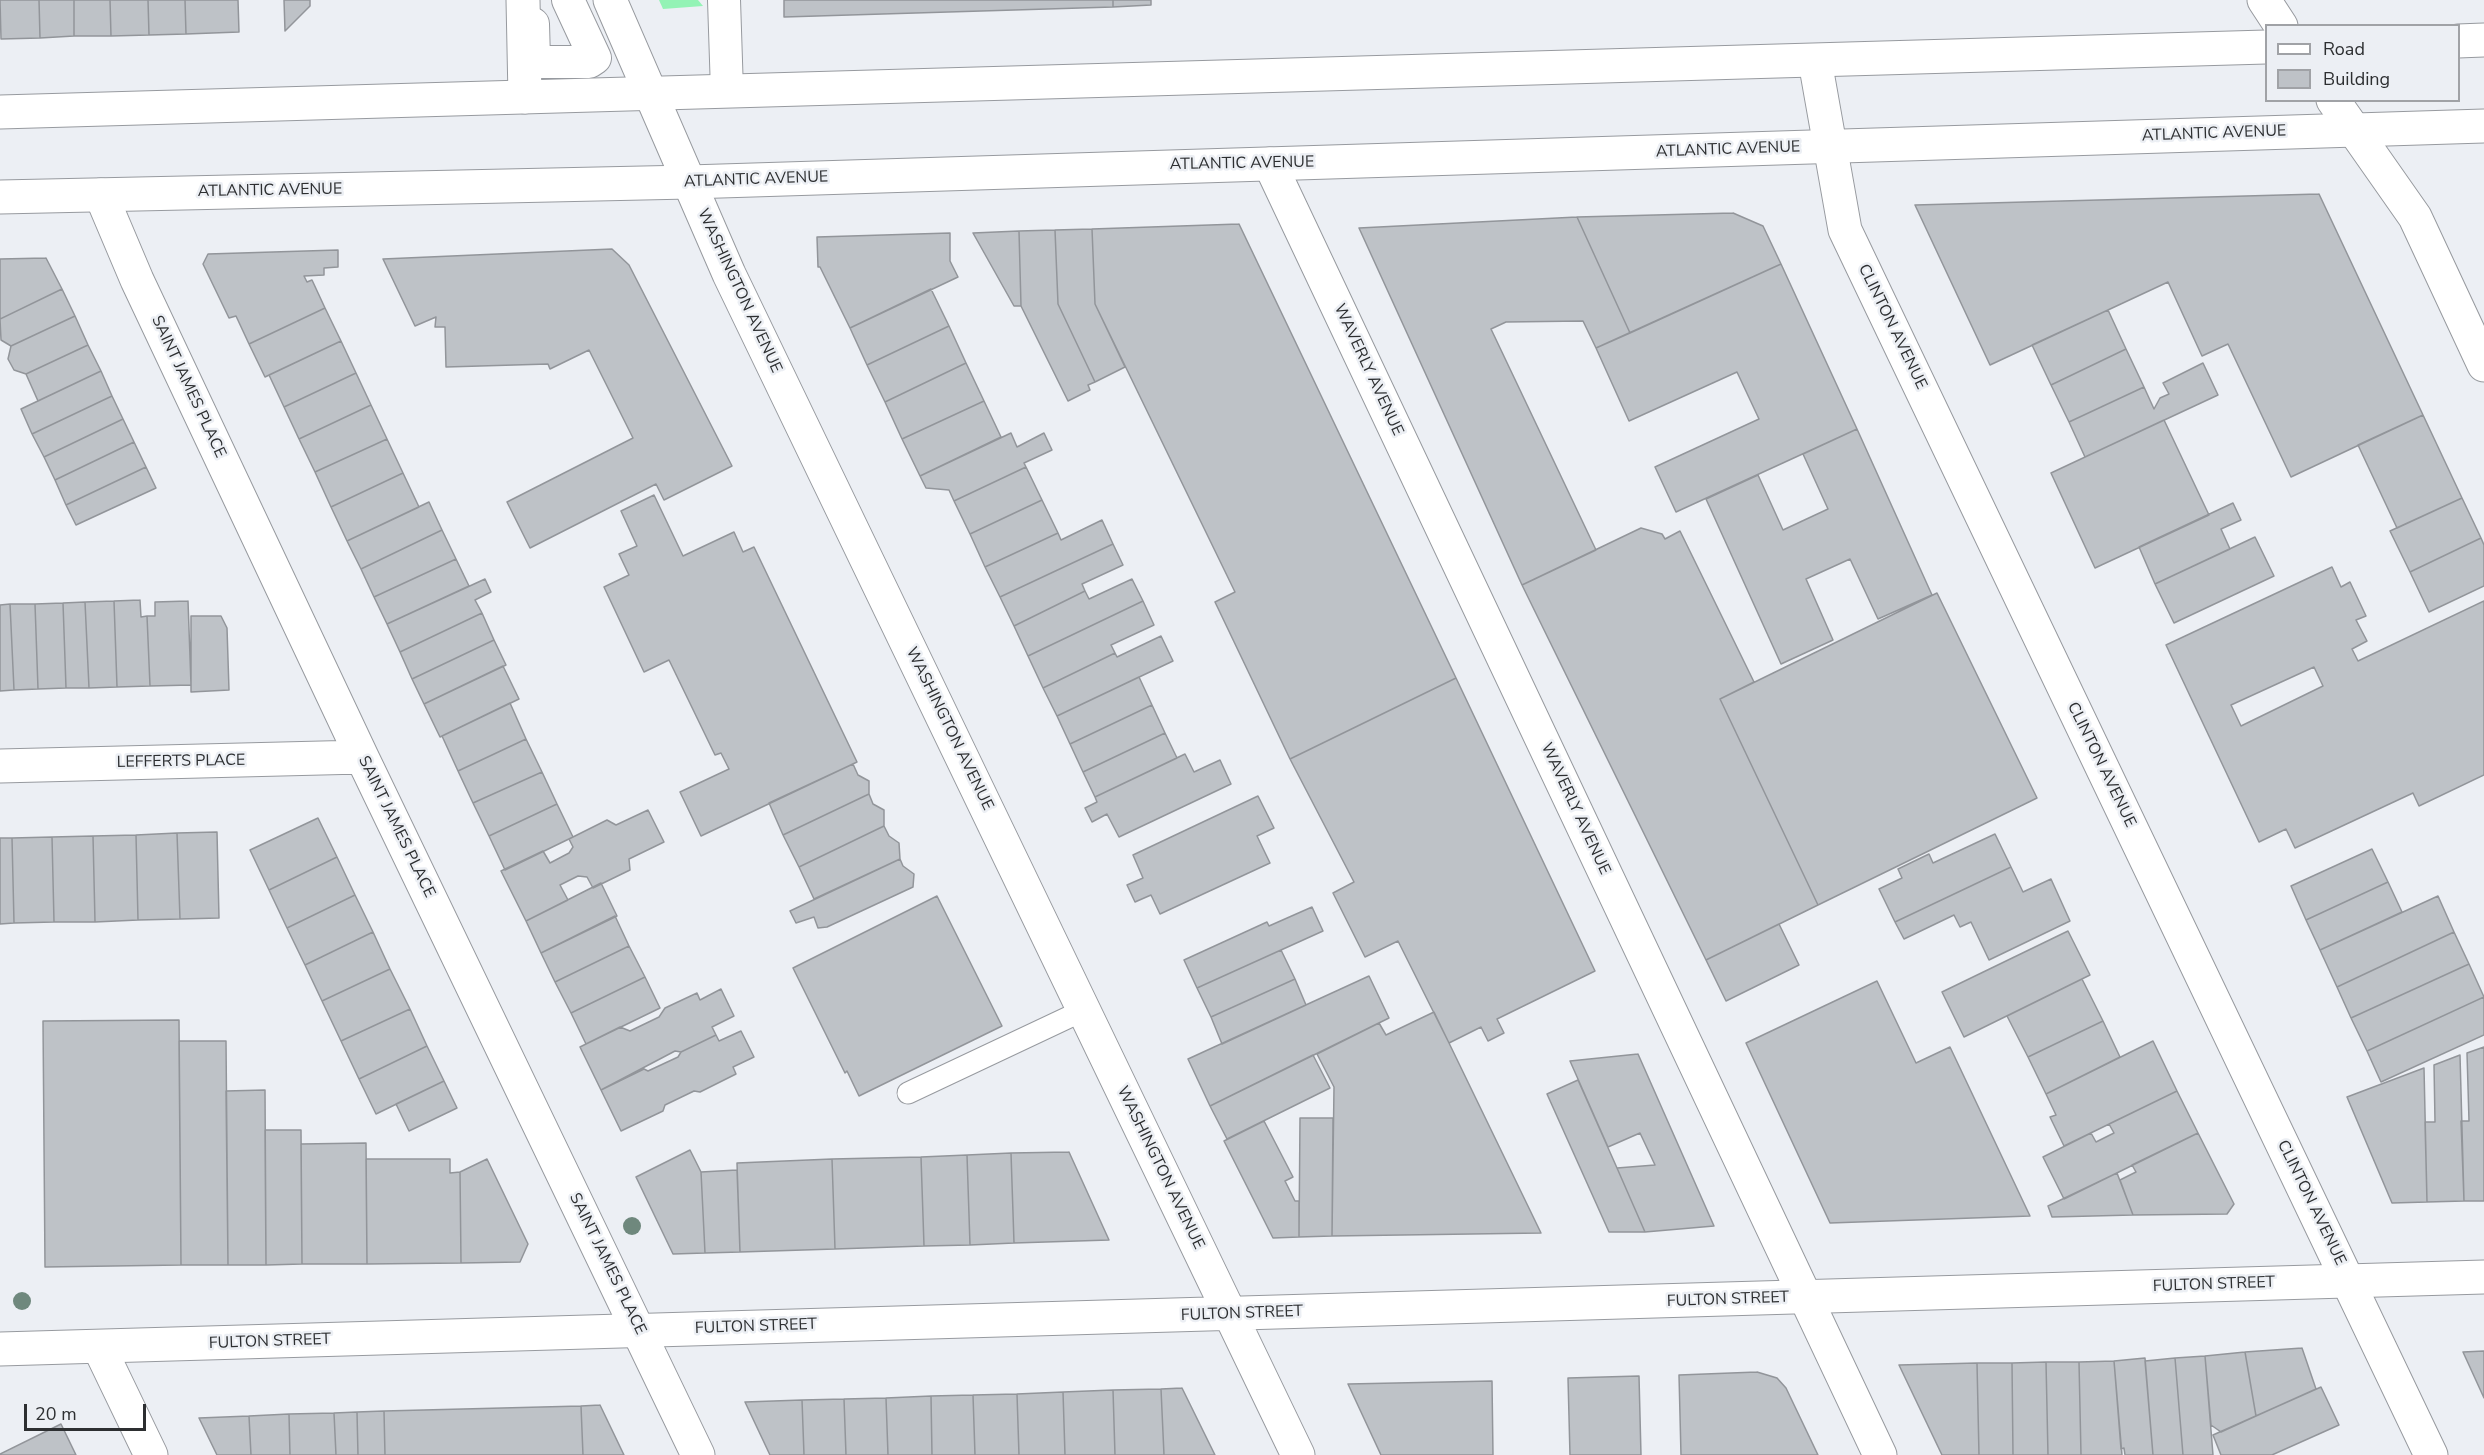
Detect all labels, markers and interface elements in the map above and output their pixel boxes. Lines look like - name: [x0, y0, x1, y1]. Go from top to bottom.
- legend: [2265, 24, 2460, 102]
- text: Road: [2323, 37, 2365, 61]
- text: Building: [2323, 67, 2390, 91]
- street label: ATLANTIC AVENUE: [2141, 122, 2287, 146]
- street label: ATLANTIC AVENUE: [1655, 138, 1801, 162]
- street label: ATLANTIC AVENUE: [1170, 153, 1314, 175]
- street label: ATLANTIC AVENUE: [683, 168, 829, 192]
- street label: ATLANTIC AVENUE: [198, 180, 342, 202]
- street label: WASHINGTON AVENUE: [693, 206, 785, 376]
- street label: CLINTON AVENUE: [1853, 261, 1931, 393]
- street label: WAVERLY AVENUE: [1329, 301, 1407, 439]
- street label: SAINT JAMES PLACE: [147, 313, 229, 461]
- street label: WASHINGTON AVENUE: [901, 644, 997, 814]
- street label: CLINTON AVENUE: [2062, 699, 2140, 831]
- street label: WAVERLY AVENUE: [1536, 740, 1614, 878]
- street label: LEFFERTS PLACE: [117, 751, 245, 773]
- street label: SAINT JAMES PLACE: [353, 753, 439, 901]
- street label: WASHINGTON AVENUE: [1112, 1083, 1208, 1253]
- street label: CLINTON AVENUE: [2272, 1137, 2350, 1269]
- street label: SAINT JAMES PLACE: [564, 1190, 650, 1338]
- street label: FULTON STREET: [2153, 1273, 2275, 1297]
- street label: FULTON STREET: [1667, 1288, 1789, 1312]
- street label: FULTON STREET: [1181, 1302, 1303, 1326]
- street label: FULTON STREET: [695, 1315, 817, 1339]
- street label: FULTON STREET: [209, 1330, 331, 1354]
- scale bar: [27, 1392, 148, 1430]
- text: 20 m: [35, 1402, 77, 1426]

